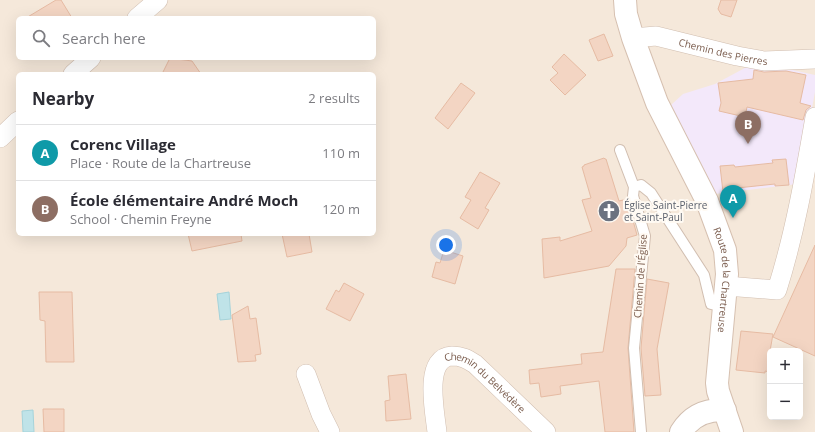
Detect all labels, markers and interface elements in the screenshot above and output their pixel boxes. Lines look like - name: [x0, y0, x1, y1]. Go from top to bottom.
- search box: [16, 16, 376, 60]
- icon: search: [30, 27, 52, 49]
- text: Search here: [62, 28, 146, 48]
- street label: Chemin des Pierres: [677, 35, 768, 68]
- text: Nearby: [32, 87, 94, 110]
- text: 2 results: [308, 89, 360, 107]
- pin: B: [735, 111, 761, 144]
- text: Corenc Village: [70, 134, 176, 154]
- text: A: [41, 144, 49, 162]
- text: 110 m: [322, 144, 360, 162]
- text: Place · Route de la Chartreuse: [70, 154, 251, 172]
- pin: A: [720, 185, 746, 218]
- text: École élémentaire André Moch: [70, 190, 298, 210]
- church icon: Église Saint-Pierre et Saint-Paul: [596, 198, 622, 224]
- place label: Église Saint-Pierre et Saint-Paul: [624, 198, 708, 224]
- text: B: [41, 200, 49, 218]
- text: 120 m: [322, 200, 360, 218]
- text: School · Chemin Freyne: [70, 210, 212, 228]
- street label: Route de la Chartreuse: [710, 225, 734, 334]
- street label: Chemin de l'Église: [630, 233, 650, 318]
- your location: [436, 235, 456, 255]
- map controls: [767, 348, 803, 420]
- button: +: [767, 348, 803, 384]
- street label: Chemin du Belvédère: [442, 349, 529, 416]
- button: −: [767, 384, 803, 420]

